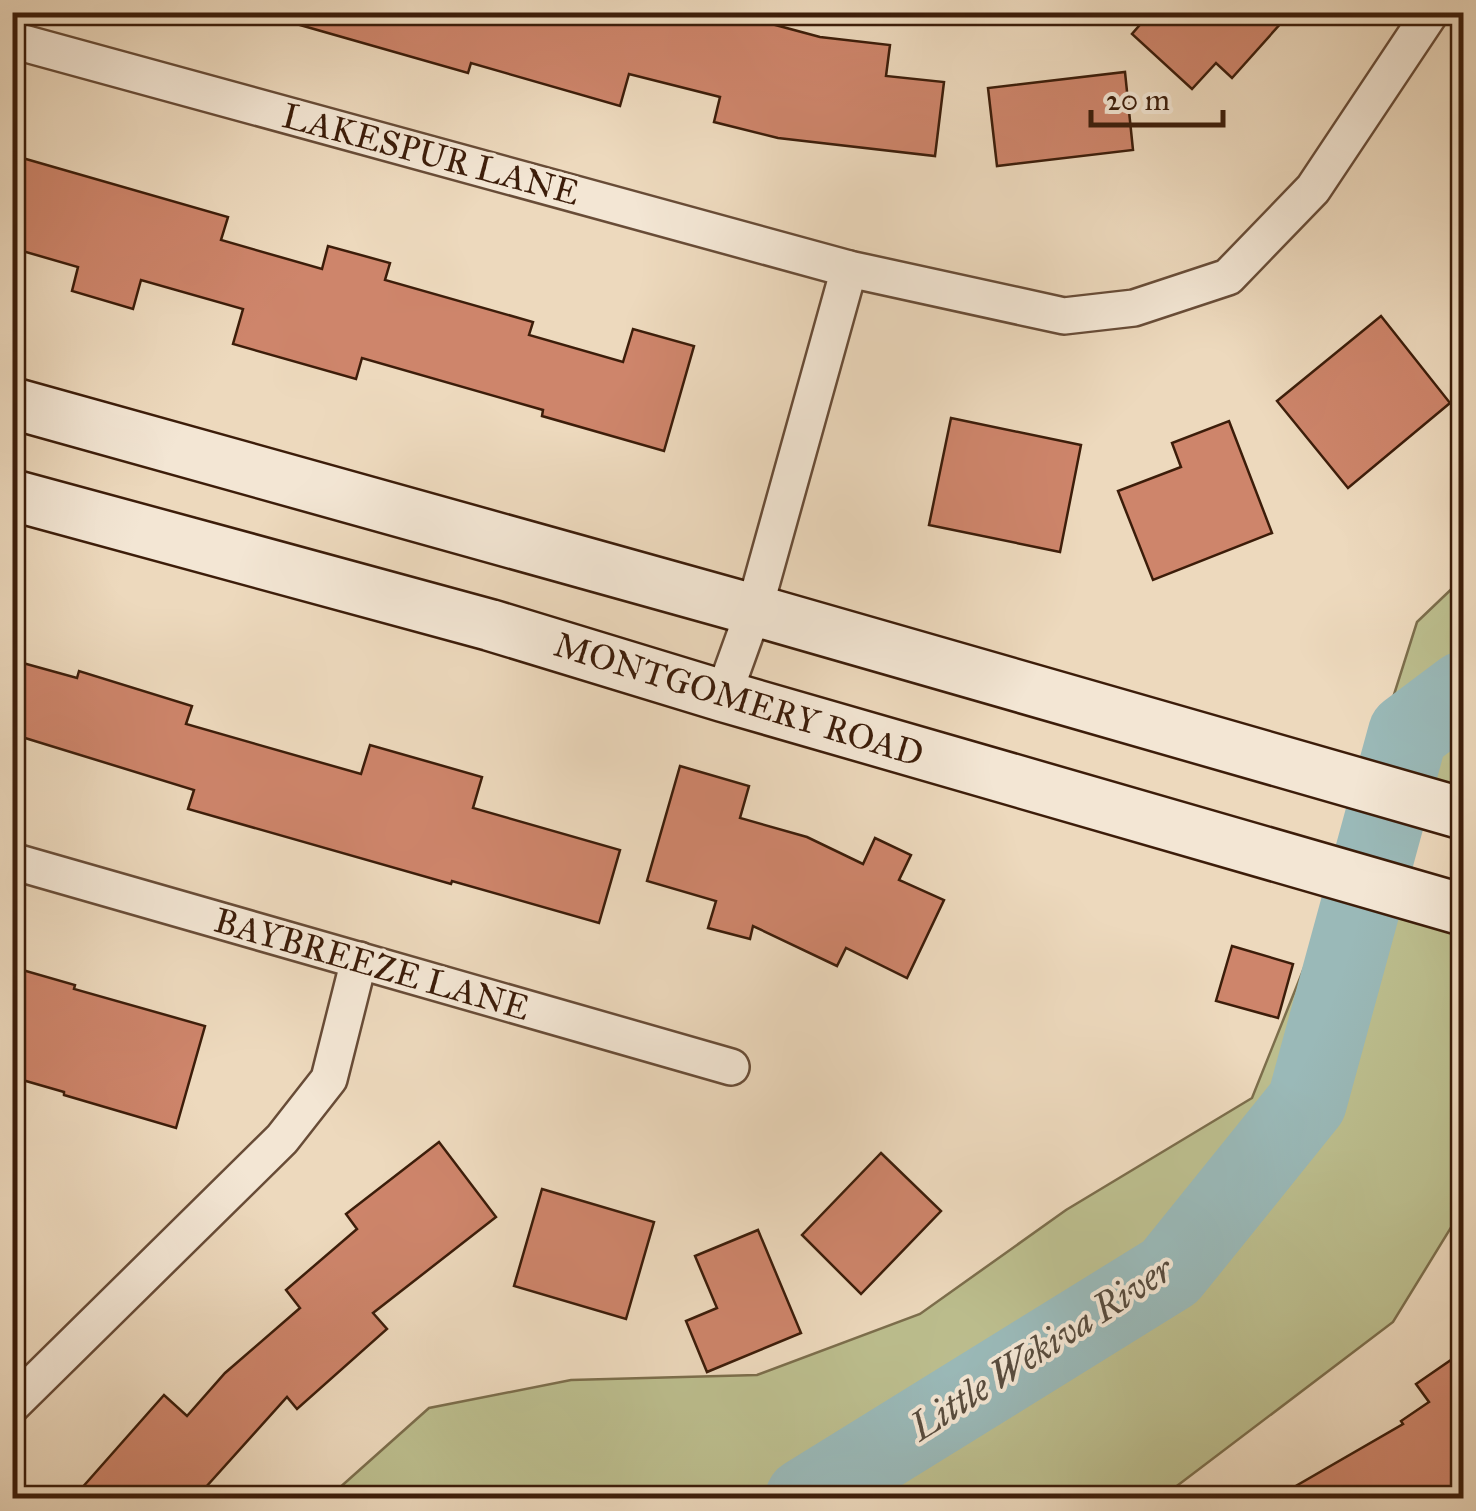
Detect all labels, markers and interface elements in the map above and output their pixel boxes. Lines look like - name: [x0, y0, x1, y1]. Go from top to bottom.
- scale bar: [1091, 65, 1224, 127]
- text: 20 m: [1106, 82, 1170, 118]
- street label: LAKESPUR LANE: [278, 94, 584, 215]
- street label: MONTGOMERY ROAD: [549, 623, 929, 776]
- street label: BAYBREEZE LANE: [209, 899, 534, 1030]
- water label: Little Wekiva River: [899, 1245, 1183, 1451]

